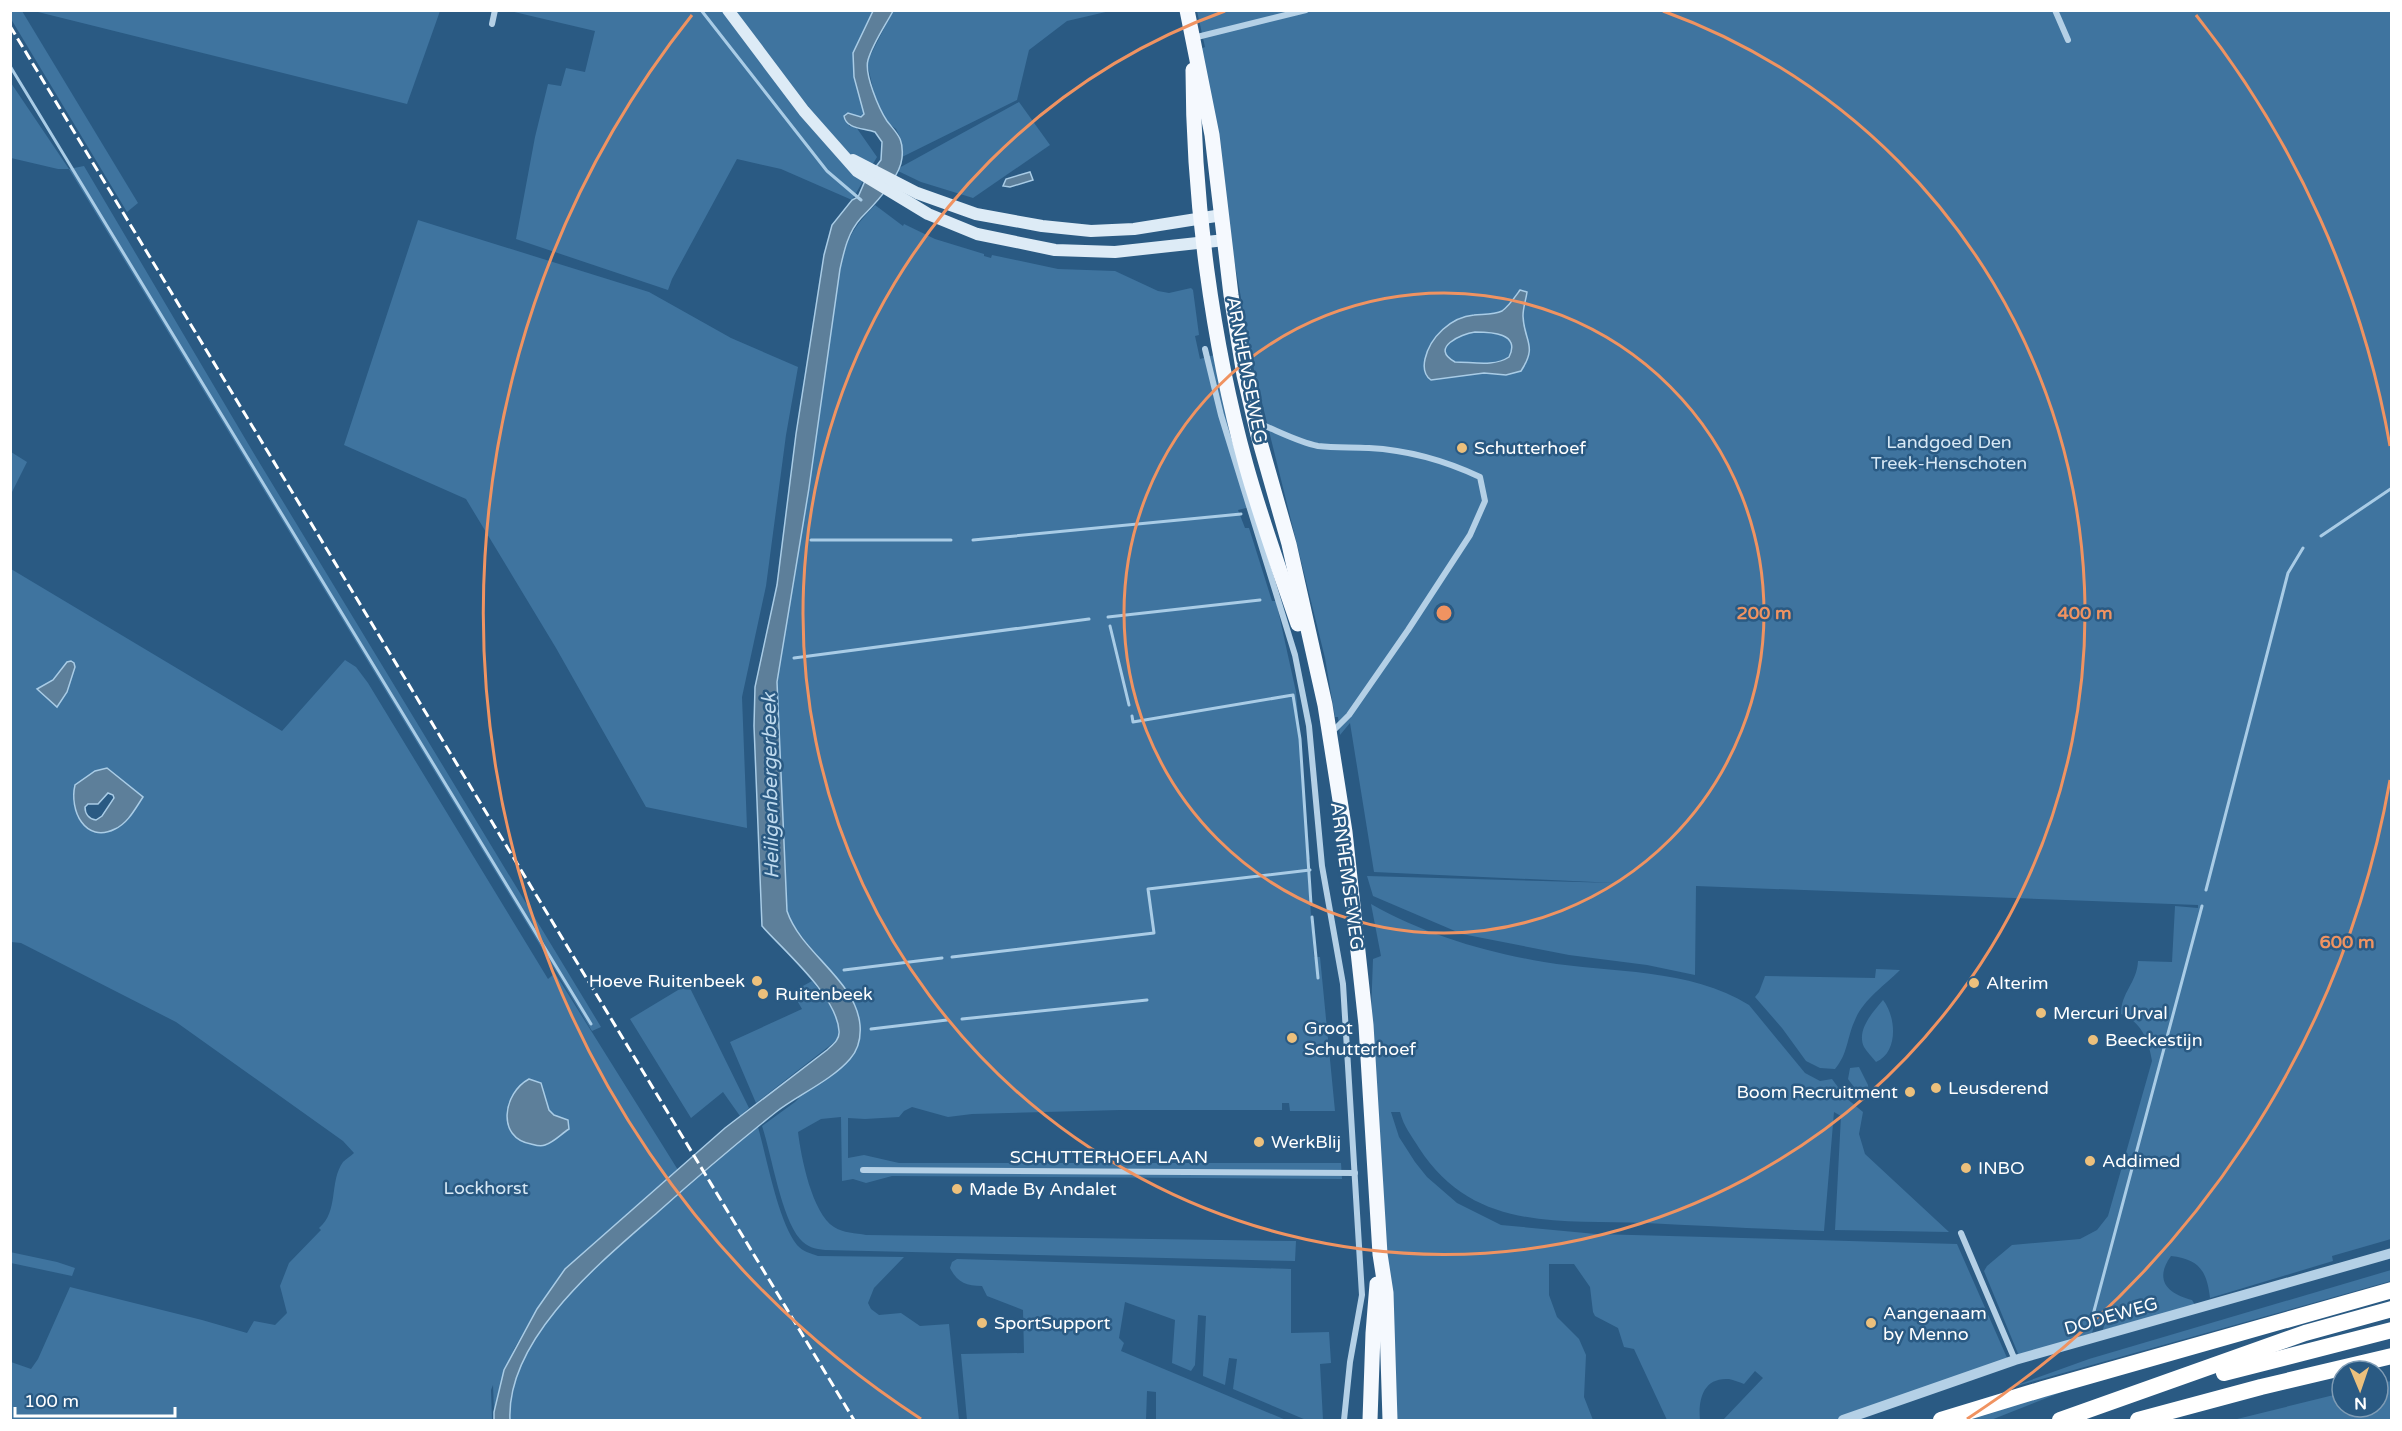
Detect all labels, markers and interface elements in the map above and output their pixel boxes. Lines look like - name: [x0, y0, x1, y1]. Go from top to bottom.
- street label: ARNHEMSEWEG: [1222, 295, 1272, 445]
- park label: Landgoed Den Treek-Henschoten: [1871, 431, 2027, 474]
- place label: Schutterhoef: [1474, 437, 1586, 459]
- marker: Schutterhoef: [1455, 441, 1469, 455]
- text: 200 m: [1736, 602, 1792, 624]
- text: 400 m: [2057, 602, 2113, 624]
- centre of rings: [1434, 603, 1454, 623]
- water label: Heiligenbergerbeek: [757, 691, 785, 879]
- street label: ARNHEMSEWEG: [1326, 801, 1368, 951]
- text: 600 m: [2319, 931, 2375, 953]
- place label: Hoeve Ruitenbeek: [589, 970, 745, 992]
- place label: Alterim: [1986, 972, 2049, 994]
- marker: Hoeve Ruitenbeek: [750, 974, 764, 988]
- marker: Alterim: [1967, 976, 1981, 990]
- place label: Ruitenbeek: [775, 983, 873, 1005]
- marker: Ruitenbeek: [756, 987, 770, 1001]
- place label: Mercuri Urval: [2053, 1002, 2168, 1024]
- marker: Mercuri Urval: [2034, 1006, 2048, 1020]
- place label: Groot Schutterhoef: [1304, 1017, 1416, 1060]
- place label: Beeckestijn: [2105, 1029, 2203, 1051]
- marker: Groot Schutterhoef: [1285, 1031, 1299, 1045]
- marker: Beeckestijn: [2086, 1033, 2100, 1047]
- place label: Leusderend: [1948, 1077, 2049, 1099]
- place label: Boom Recruitment: [1736, 1081, 1898, 1103]
- marker: Leusderend: [1929, 1081, 1943, 1095]
- marker: Boom Recruitment: [1903, 1085, 1917, 1099]
- place label: WerkBlij: [1271, 1131, 1341, 1153]
- marker: WerkBlij: [1252, 1135, 1266, 1149]
- street label: SCHUTTERHOEFLAAN: [1010, 1146, 1208, 1168]
- place label: Addimed: [2102, 1150, 2180, 1172]
- marker: Addimed: [2083, 1154, 2097, 1168]
- place label: INBO: [1978, 1157, 2025, 1179]
- marker: INBO: [1959, 1161, 1973, 1175]
- park label: Lockhorst: [444, 1177, 529, 1199]
- place label: Made By Andalet: [969, 1178, 1117, 1200]
- marker: Made By Andalet: [950, 1182, 964, 1196]
- street label: DODEWEG: [2062, 1292, 2160, 1340]
- place label: Aangenaam by Menno: [1883, 1302, 1987, 1345]
- place label: SportSupport: [994, 1312, 1110, 1334]
- marker: SportSupport: [975, 1316, 989, 1330]
- marker: Aangenaam by Menno: [1864, 1316, 1878, 1330]
- north arrow: [2330, 1359, 2390, 1419]
- scale bar: [15, 1380, 176, 1418]
- text: 100 m: [24, 1390, 79, 1412]
- text: N: [2354, 1393, 2367, 1413]

